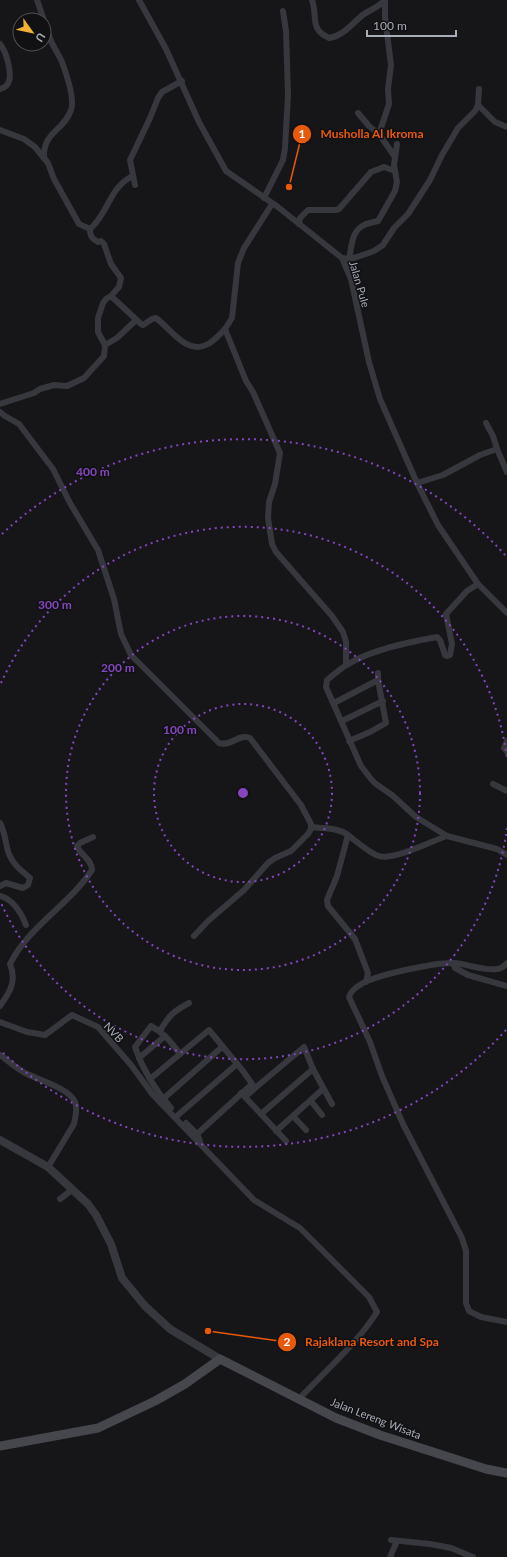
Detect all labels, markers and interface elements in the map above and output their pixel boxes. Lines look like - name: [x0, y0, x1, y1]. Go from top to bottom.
- north arrow: [12, 12, 52, 52]
- scale bar: [367, 12, 456, 38]
- text: 100 m: [373, 18, 407, 33]
- text: U: [33, 31, 48, 45]
- callout: Musholla Al Ikroma: [292, 122, 432, 146]
- text: 1: [299, 126, 306, 141]
- text: Musholla Al Ikroma: [321, 126, 423, 141]
- street label: Jalan Pule: [347, 259, 373, 309]
- text: 400 m: [76, 464, 110, 479]
- text: 300 m: [38, 597, 72, 612]
- text: 200 m: [101, 660, 135, 675]
- text: 100 m: [163, 722, 197, 737]
- centre of rings: [236, 786, 250, 800]
- street label: NVB: [101, 1019, 127, 1045]
- callout: Rajaklana Resort and Spa: [277, 1330, 447, 1354]
- text: 2: [284, 1334, 291, 1349]
- text: Rajaklana Resort and Spa: [305, 1334, 439, 1349]
- street label: Jalan Lereng Wisata: [329, 1395, 423, 1441]

